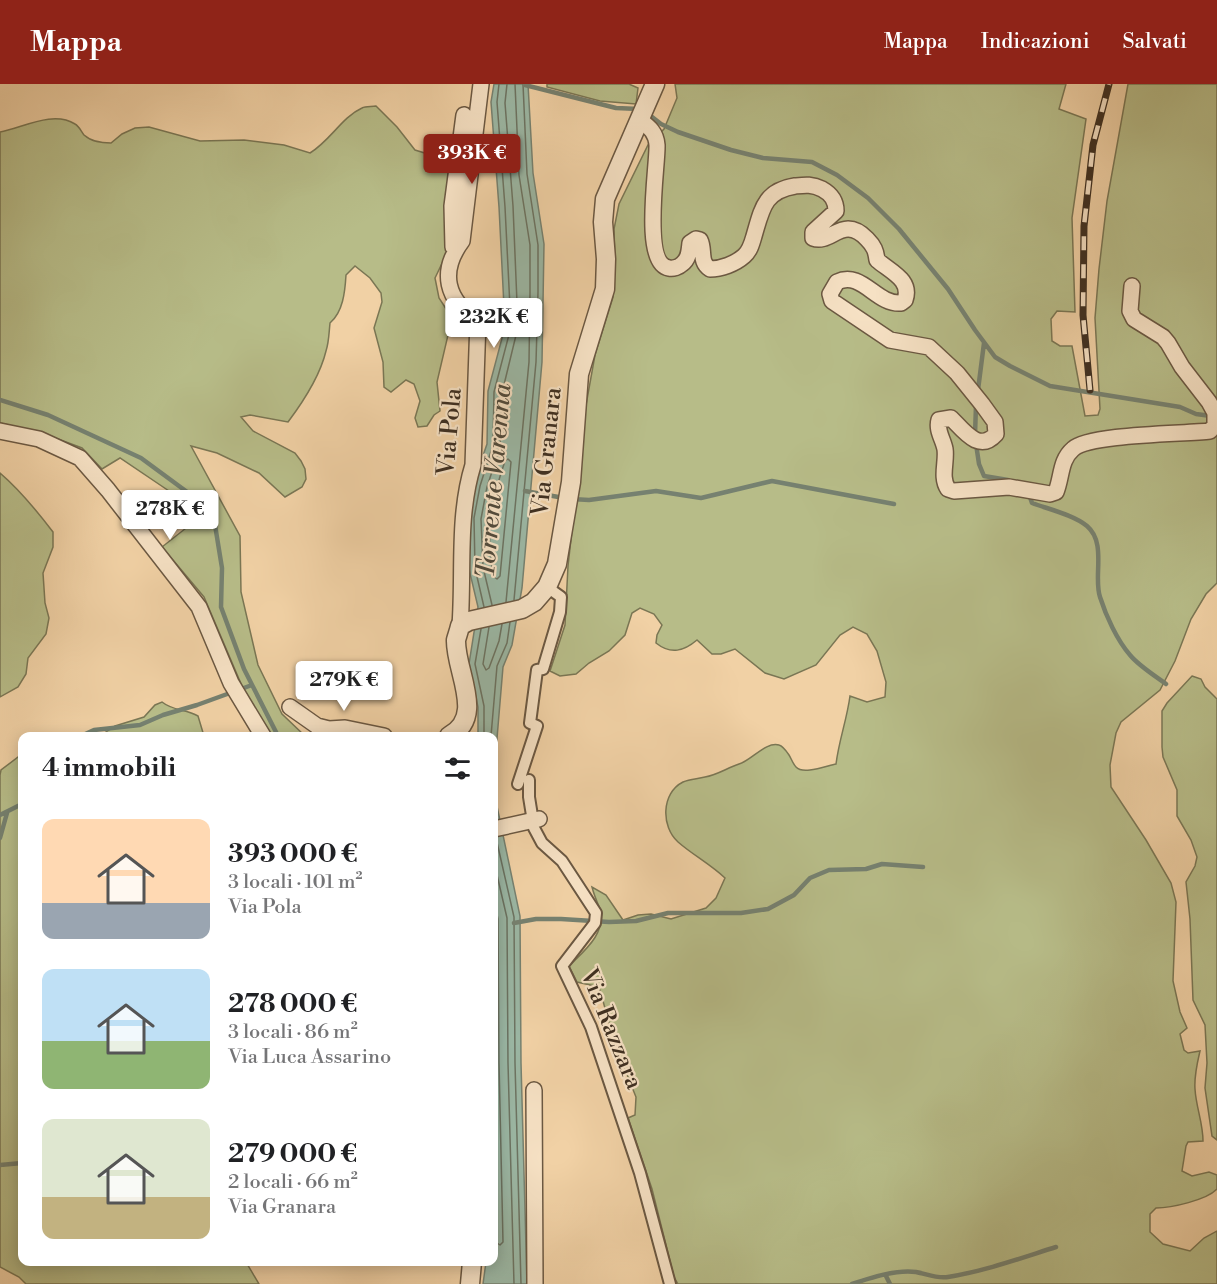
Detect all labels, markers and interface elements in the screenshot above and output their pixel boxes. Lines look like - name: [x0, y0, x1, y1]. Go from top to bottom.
- text: Mappa: [30, 25, 122, 60]
- text: Mappa: [884, 29, 948, 55]
- text: Indicazioni: [981, 29, 1090, 55]
- text: Salvati: [1123, 29, 1187, 55]
- pin: 393K €: [423, 134, 521, 185]
- text: 393K €: [437, 141, 507, 166]
- pin: 232K €: [445, 298, 543, 349]
- text: 232K €: [459, 305, 529, 330]
- water label: Torrente Varenna: [470, 381, 519, 580]
- street label: Via Granara: [525, 385, 569, 519]
- street label: Via Pola: [431, 386, 469, 478]
- pin: 278K €: [121, 490, 219, 541]
- text: 278K €: [136, 497, 205, 522]
- pin: 279K €: [295, 661, 393, 712]
- text: 279K €: [310, 668, 378, 693]
- text: 4 immobili: [42, 752, 176, 784]
- icon: filters: [441, 752, 474, 785]
- text: 393 000 €: [228, 838, 358, 870]
- icon: home: [90, 843, 162, 915]
- text: 3 locali · 101 m²: [228, 870, 362, 895]
- text: Via Pola: [228, 895, 302, 920]
- street label: Via Razzara: [573, 963, 649, 1095]
- text: 278 000 €: [228, 988, 357, 1020]
- icon: home: [90, 993, 162, 1065]
- text: 3 locali · 86 m²: [228, 1020, 358, 1045]
- text: Via Luca Assarino: [228, 1045, 391, 1070]
- text: 279 000 €: [228, 1138, 357, 1170]
- icon: home: [90, 1143, 162, 1215]
- text: 2 locali · 66 m²: [228, 1170, 358, 1195]
- text: Via Granara: [228, 1195, 336, 1220]

